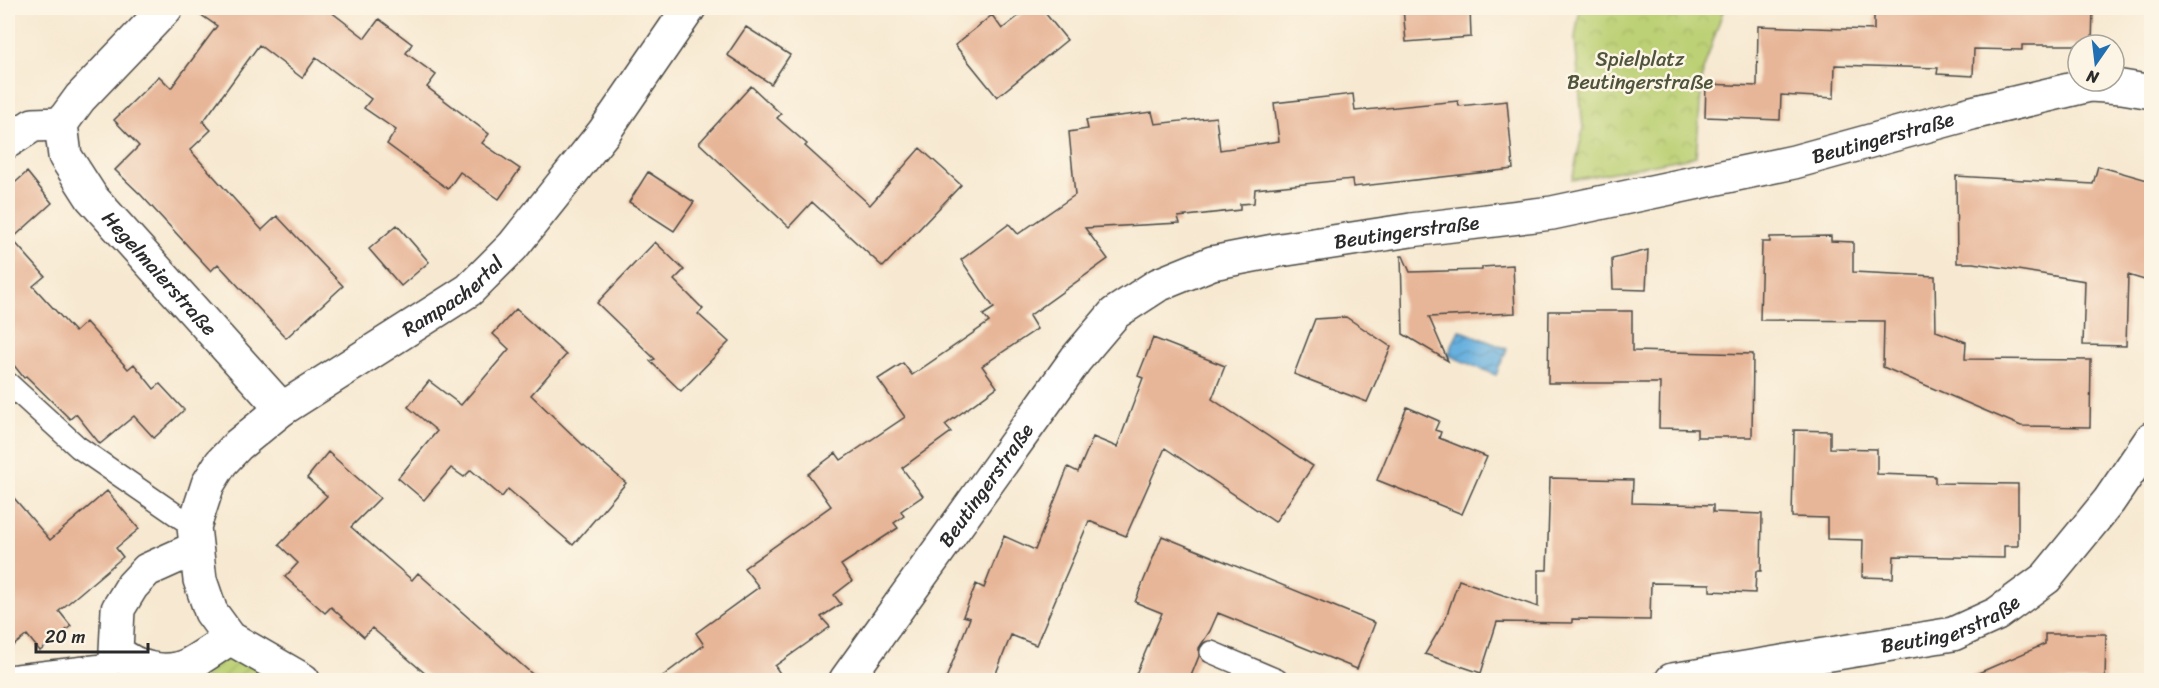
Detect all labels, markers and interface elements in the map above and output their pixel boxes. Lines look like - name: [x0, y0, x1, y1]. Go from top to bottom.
- north arrow: [2066, 33, 2126, 93]
- park label: Spielplatz Beutingerstraße: [1567, 42, 1713, 100]
- text: N: [2083, 61, 2102, 93]
- street label: Beutingerstraße: [1808, 102, 1958, 174]
- street label: Hegelmaierstraße: [93, 202, 226, 344]
- street label: Beutingerstraße: [1332, 205, 1482, 260]
- street label: Rampachertal: [395, 246, 513, 346]
- street label: Beutingerstraße: [929, 415, 1043, 555]
- street label: Beutingerstraße: [1878, 585, 2028, 664]
- scale bar: [36, 616, 148, 654]
- text: 20 m: [45, 621, 85, 653]

